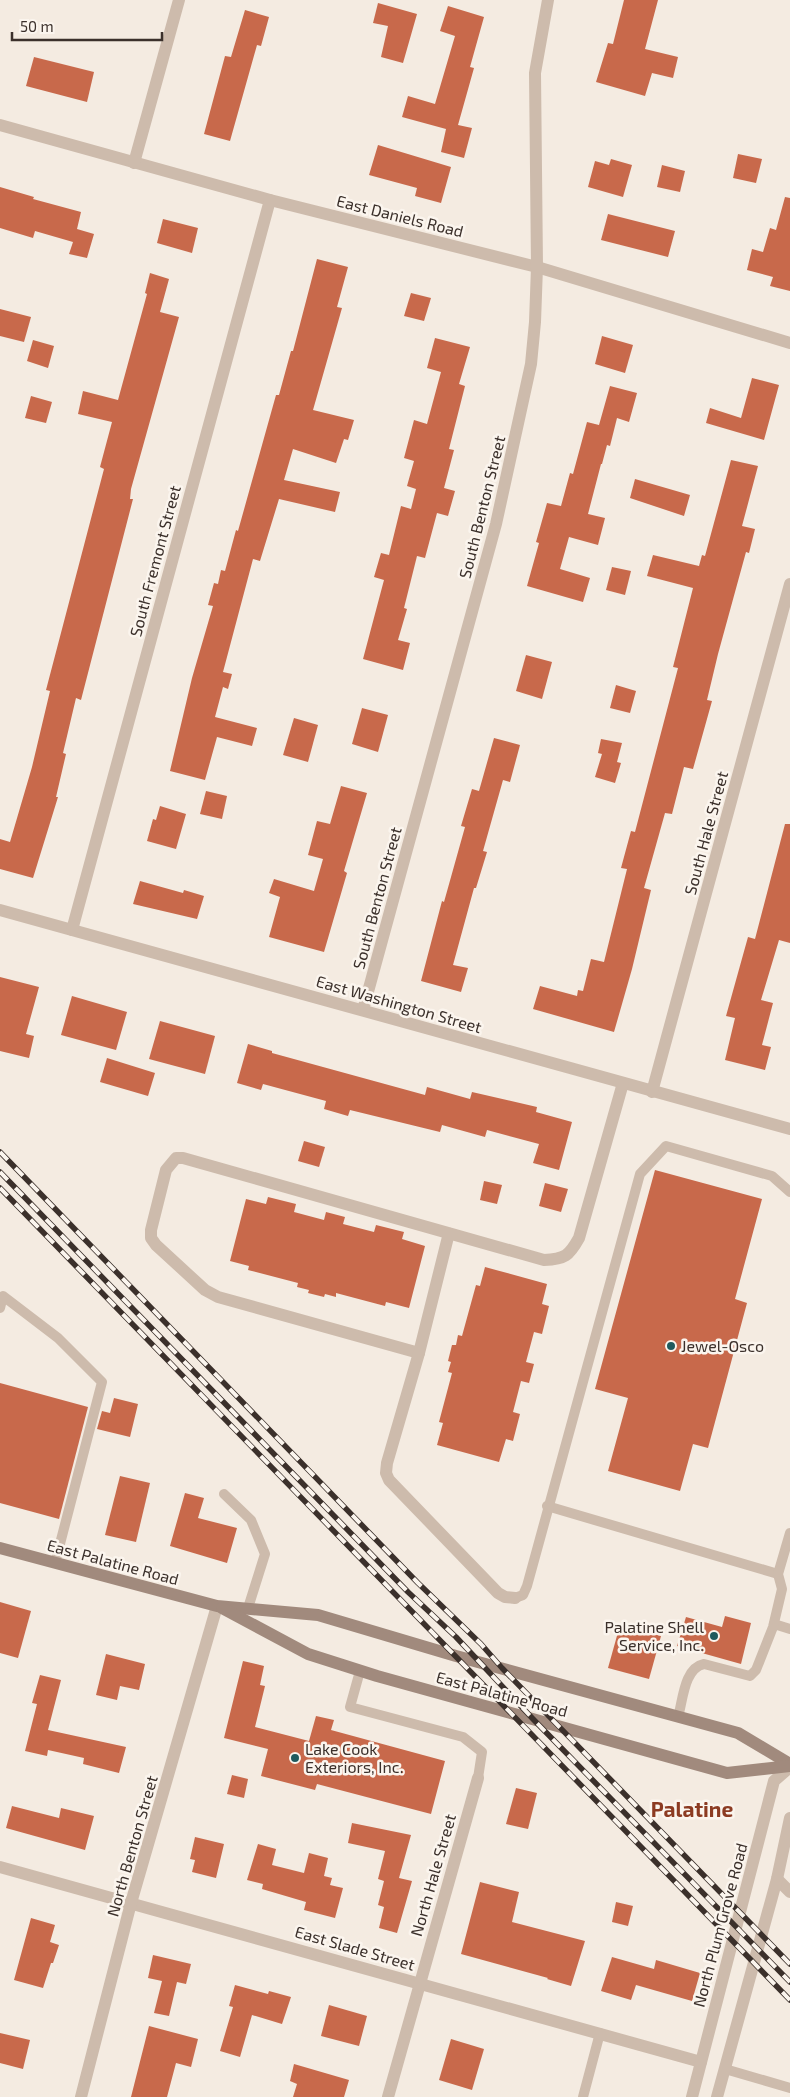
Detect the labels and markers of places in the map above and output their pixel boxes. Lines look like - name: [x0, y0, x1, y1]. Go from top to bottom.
- place label: Jewel-Osco: [681, 1336, 764, 1355]
- marker: Jewel-Osco: [665, 1340, 677, 1352]
- place label: Palatine Shell Service, Inc.: [604, 1617, 704, 1654]
- marker: Palatine Shell Service, Inc.: [708, 1630, 720, 1642]
- place label: Lake Cook Exteriors, Inc.: [305, 1739, 403, 1776]
- marker: Lake Cook Exteriors, Inc.: [289, 1752, 301, 1764]

